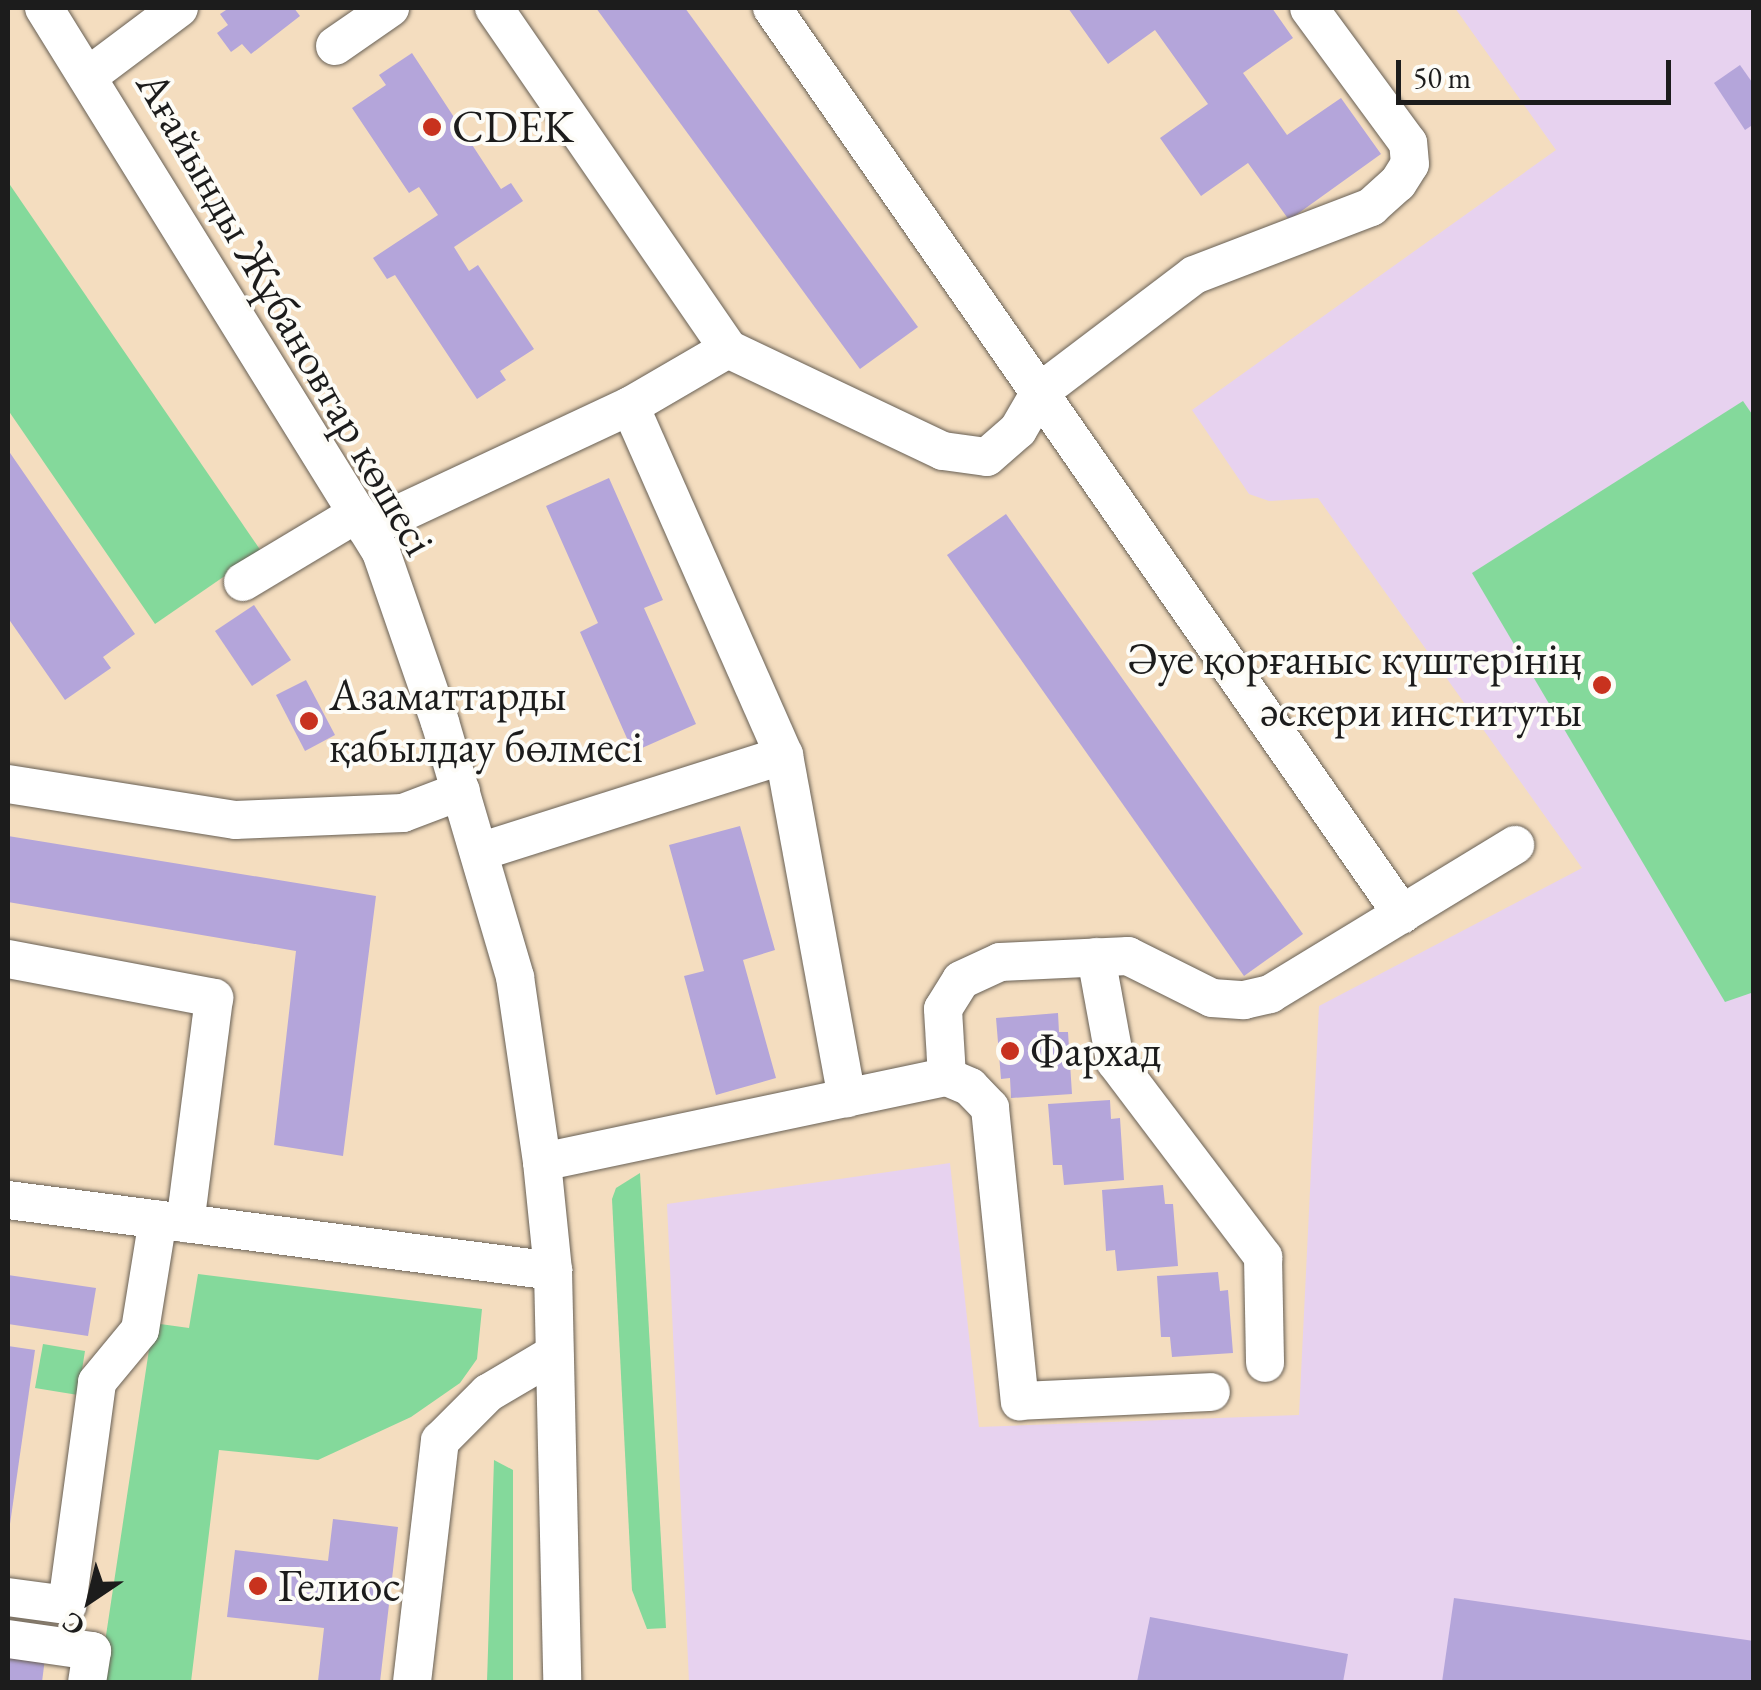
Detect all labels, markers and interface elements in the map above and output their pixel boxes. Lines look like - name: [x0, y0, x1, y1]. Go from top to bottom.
- scale bar: [1401, 40, 1676, 102]
- text: 50 m: [1413, 58, 1471, 97]
- street label: Ағайынды Жұбановтар көшесі: [125, 61, 447, 565]
- place label: CDEK: [452, 100, 574, 154]
- marker: CDEK: [421, 116, 443, 138]
- place label: Әуе қорғаныс күштерінің әскери институты: [1128, 632, 1582, 738]
- place label: Азаматтарды қабылдау бөлмесі: [329, 668, 643, 774]
- marker: Әуе қорғаныс күштерінің әскери институты: [1591, 674, 1613, 696]
- marker: Азаматтарды қабылдау бөлмесі: [298, 710, 320, 732]
- place label: Фархад: [1030, 1024, 1161, 1078]
- marker: Фархад: [999, 1040, 1021, 1062]
- north arrow: [40, 1550, 140, 1650]
- place label: Гелиос: [278, 1559, 401, 1613]
- marker: Гелиос: [247, 1575, 269, 1597]
- text: С: [54, 1604, 91, 1645]

